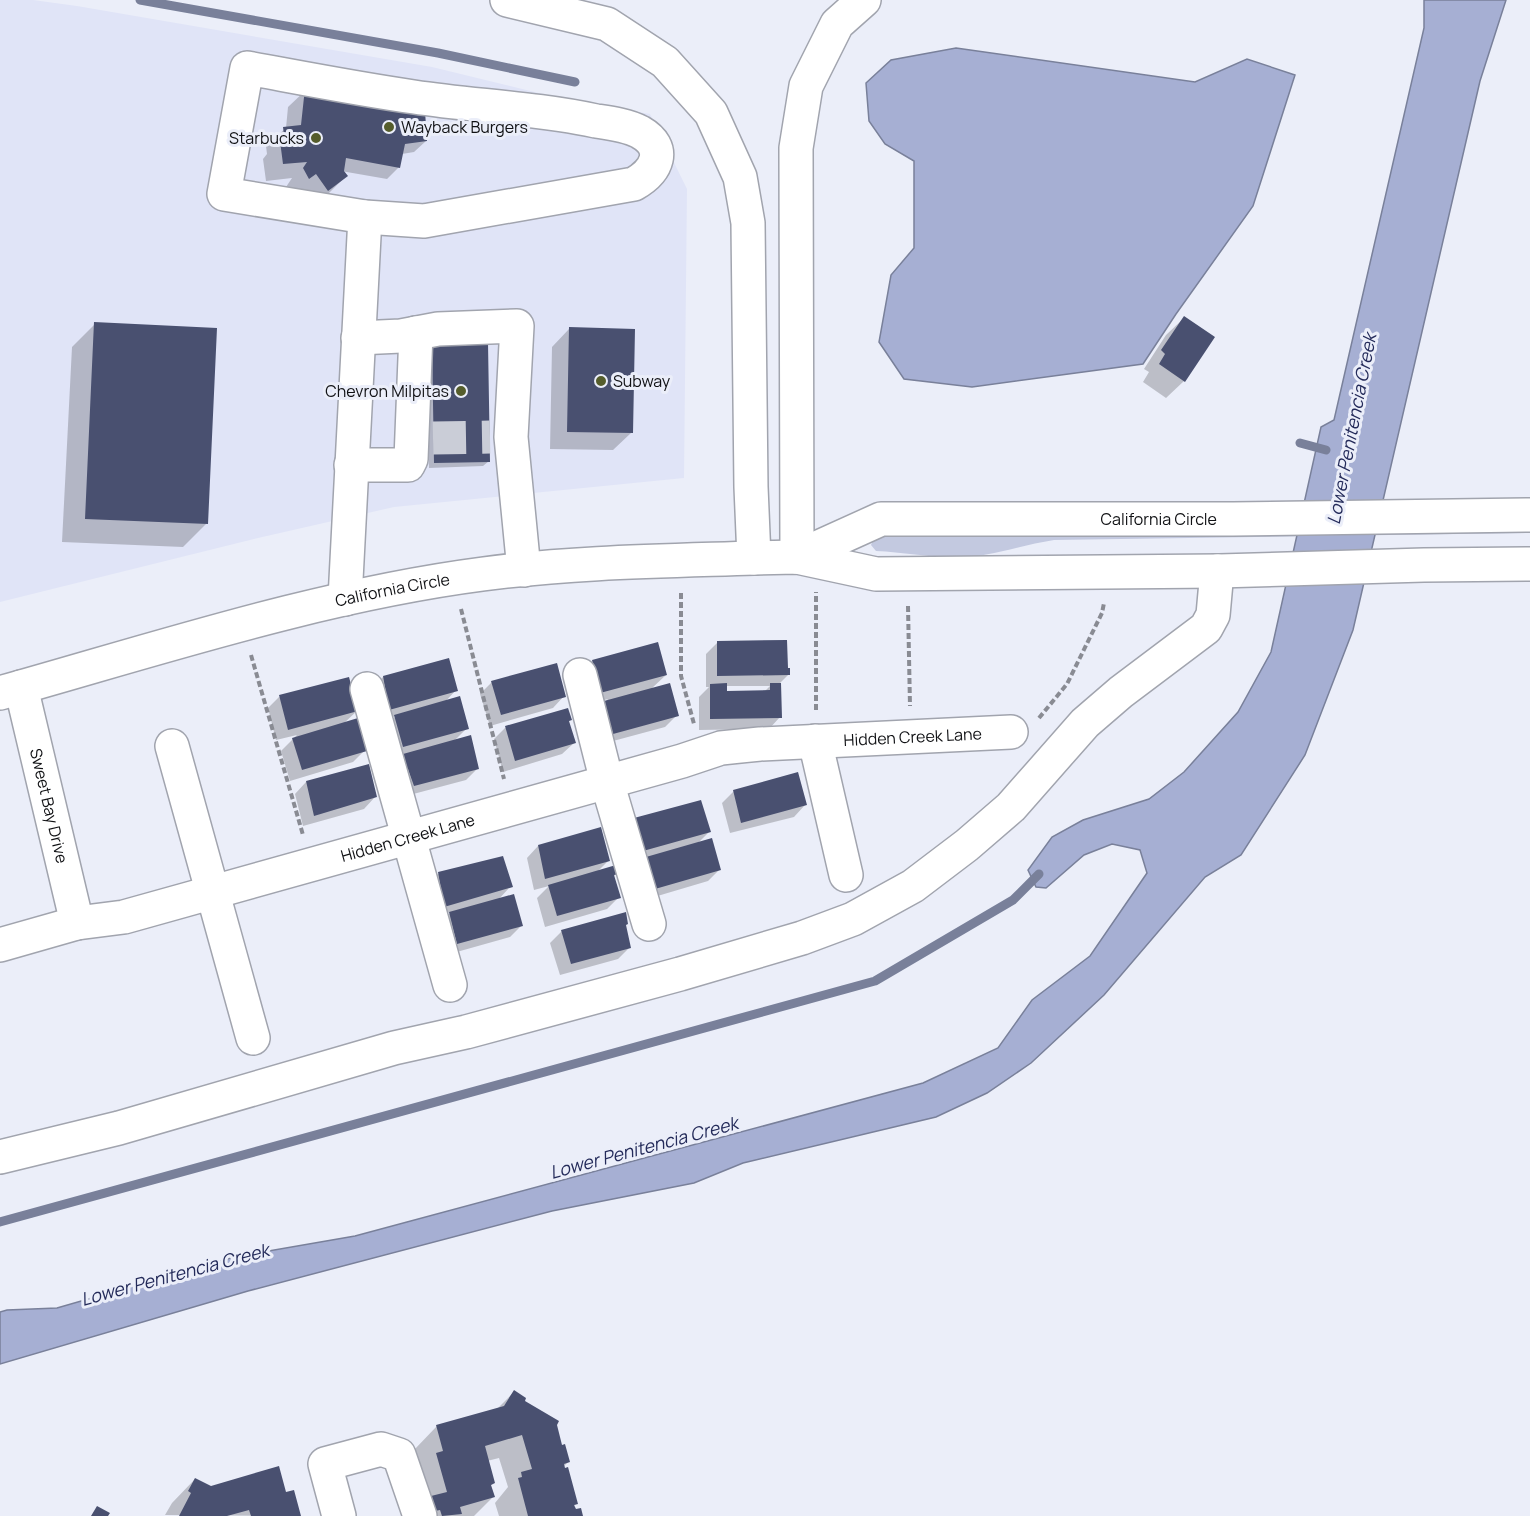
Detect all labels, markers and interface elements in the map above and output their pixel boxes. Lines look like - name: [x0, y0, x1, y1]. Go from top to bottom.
- place label: Wayback Burgers: [401, 116, 528, 138]
- marker: Wayback Burgers: [382, 120, 396, 134]
- place label: Starbucks: [229, 127, 304, 149]
- marker: Starbucks: [309, 131, 323, 145]
- water label: Lower Penitencia Creek: [1321, 328, 1382, 526]
- place label: Subway: [613, 370, 671, 392]
- marker: Subway: [594, 374, 608, 388]
- place label: Chevron Milpitas: [325, 380, 449, 402]
- marker: Chevron Milpitas: [454, 384, 468, 398]
- street label: California Circle: [1101, 508, 1217, 530]
- street label: California Circle: [333, 568, 451, 612]
- street label: Hidden Creek Lane: [843, 722, 982, 751]
- street label: Sweet Bay Drive: [25, 746, 73, 865]
- street label: Hidden Creek Lane: [338, 808, 477, 867]
- water label: Lower Penitencia Creek: [547, 1110, 743, 1184]
- water label: Lower Penitencia Creek: [78, 1237, 274, 1311]

